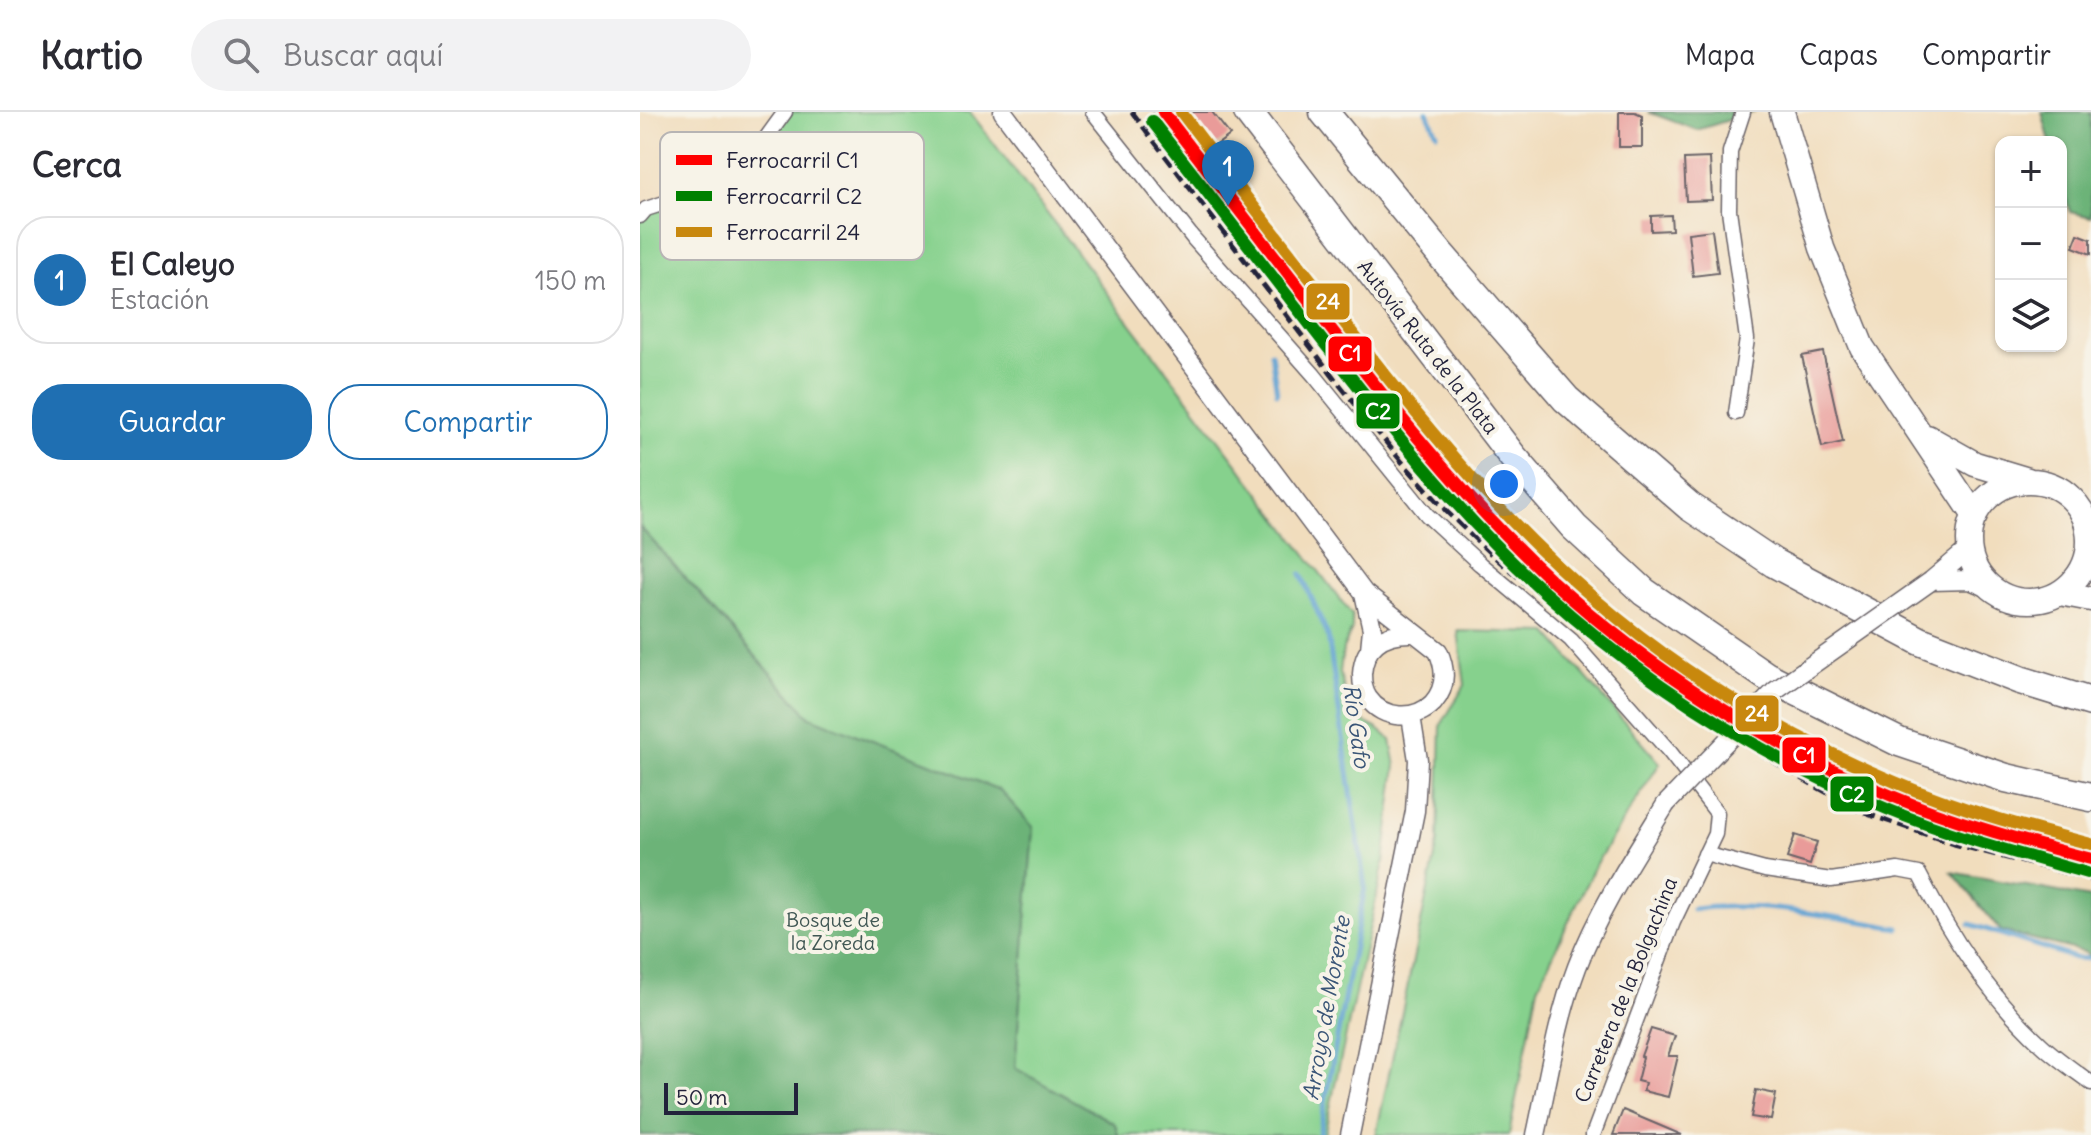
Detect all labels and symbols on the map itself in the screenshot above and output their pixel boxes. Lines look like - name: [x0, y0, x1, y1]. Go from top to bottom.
- legend: [660, 132, 924, 260]
- pin: 1: [1202, 140, 1254, 206]
- text: Ferrocarril C1: [726, 146, 859, 174]
- text: Ferrocarril C2: [726, 182, 862, 210]
- text: Ferrocarril 24: [726, 218, 860, 246]
- street label: Autovía Ruta de la Plata: [1353, 255, 1504, 439]
- line badge: 24: [1305, 282, 1351, 321]
- text: 24: [1316, 287, 1340, 315]
- line badge: C1: [1327, 335, 1373, 373]
- text: C1: [1339, 339, 1361, 367]
- line badge: C2: [1355, 392, 1401, 430]
- text: C2: [1365, 397, 1391, 425]
- your location: [1484, 464, 1524, 504]
- water label: Río Gafo: [1337, 682, 1377, 771]
- line badge: 24: [1734, 694, 1780, 733]
- text: 24: [1745, 699, 1769, 727]
- line badge: C1: [1781, 736, 1827, 774]
- text: C1: [1793, 741, 1815, 769]
- line badge: C2: [1829, 775, 1875, 813]
- text: C2: [1839, 780, 1865, 808]
- street label: Carretera de la Bolgachina: [1569, 874, 1682, 1106]
- park label: Bosque de la Zoreda: [786, 907, 880, 955]
- water label: Arroyo de Morente: [1296, 912, 1356, 1102]
- scale bar: [664, 1079, 798, 1115]

